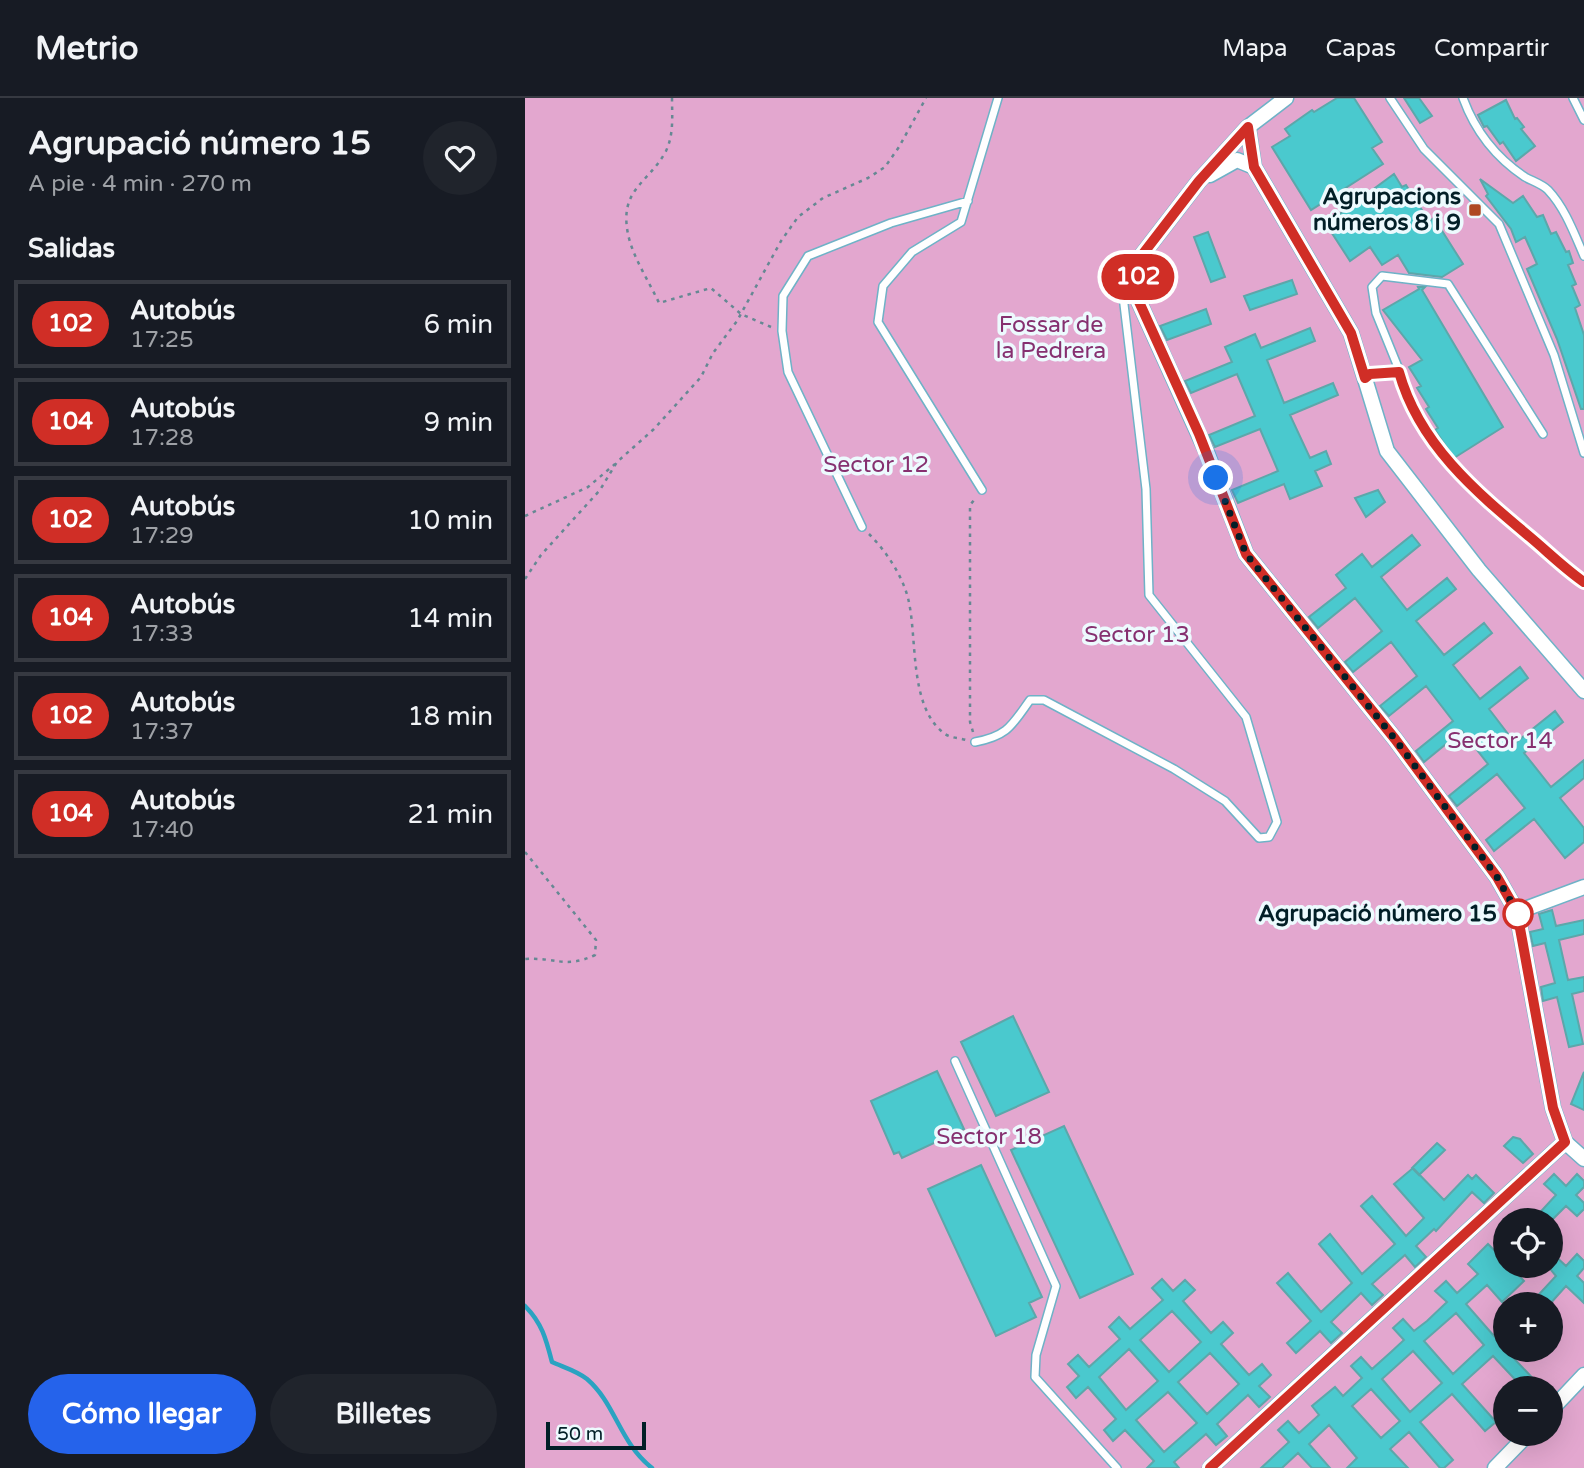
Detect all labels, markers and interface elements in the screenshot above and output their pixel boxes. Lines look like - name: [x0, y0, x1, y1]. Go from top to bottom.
- text: Metrio: [35, 29, 139, 68]
- text: Mapa: [1222, 34, 1288, 63]
- text: Capas: [1326, 34, 1396, 63]
- text: Compartir: [1434, 34, 1549, 63]
- button: heart: [423, 121, 497, 195]
- text: Agrupació número 15: [28, 124, 371, 163]
- text: A pie · 4 min · 270 m: [28, 170, 252, 198]
- place label: Agrupacions números 8 i 9: [1313, 183, 1461, 237]
- marker: Agrupacions números 8 i 9: [1467, 202, 1483, 218]
- text: Salidas: [28, 233, 115, 264]
- line badge: 102: [1098, 254, 1178, 300]
- text: 102: [1115, 262, 1161, 291]
- text: Autobús: [130, 295, 235, 326]
- text: 102: [48, 309, 93, 338]
- text: 6 min: [424, 309, 493, 340]
- park label: Fossar de la Pedrera: [996, 311, 1106, 365]
- text: 17:25: [130, 326, 194, 354]
- text: Autobús: [130, 393, 235, 424]
- text: 104: [48, 407, 93, 436]
- text: 9 min: [424, 407, 493, 438]
- text: 17:28: [130, 424, 194, 452]
- park label: Sector 12: [823, 451, 929, 479]
- your location: [1198, 460, 1233, 495]
- text: Autobús: [130, 491, 235, 522]
- text: 102: [48, 505, 93, 534]
- text: 10 min: [407, 505, 493, 536]
- text: 17:29: [130, 522, 194, 550]
- text: Autobús: [130, 589, 235, 620]
- text: 104: [48, 603, 93, 632]
- text: 14 min: [407, 603, 493, 634]
- text: 17:33: [130, 620, 194, 648]
- park label: Sector 13: [1084, 621, 1190, 649]
- text: Autobús: [130, 687, 235, 718]
- text: 102: [48, 701, 93, 730]
- text: 18 min: [407, 701, 493, 732]
- text: 17:37: [130, 718, 194, 746]
- park label: Sector 14: [1447, 727, 1553, 755]
- text: Autobús: [130, 785, 235, 816]
- text: 104: [48, 799, 93, 828]
- text: 21 min: [407, 799, 493, 830]
- text: 17:40: [130, 816, 194, 844]
- marker: Agrupació número 15: [1503, 899, 1533, 929]
- place label: Agrupació número 15: [1258, 900, 1497, 928]
- park label: Sector 18: [936, 1123, 1042, 1151]
- map controls: [1493, 1208, 1563, 1446]
- button: locate: [1493, 1208, 1563, 1278]
- button: +: [1493, 1292, 1563, 1362]
- button: Cómo llegar: [28, 1374, 256, 1454]
- button: Billetes: [270, 1374, 497, 1454]
- button: −: [1493, 1376, 1563, 1446]
- scale bar: [546, 1419, 646, 1451]
- text: 50 m: [557, 1423, 603, 1445]

